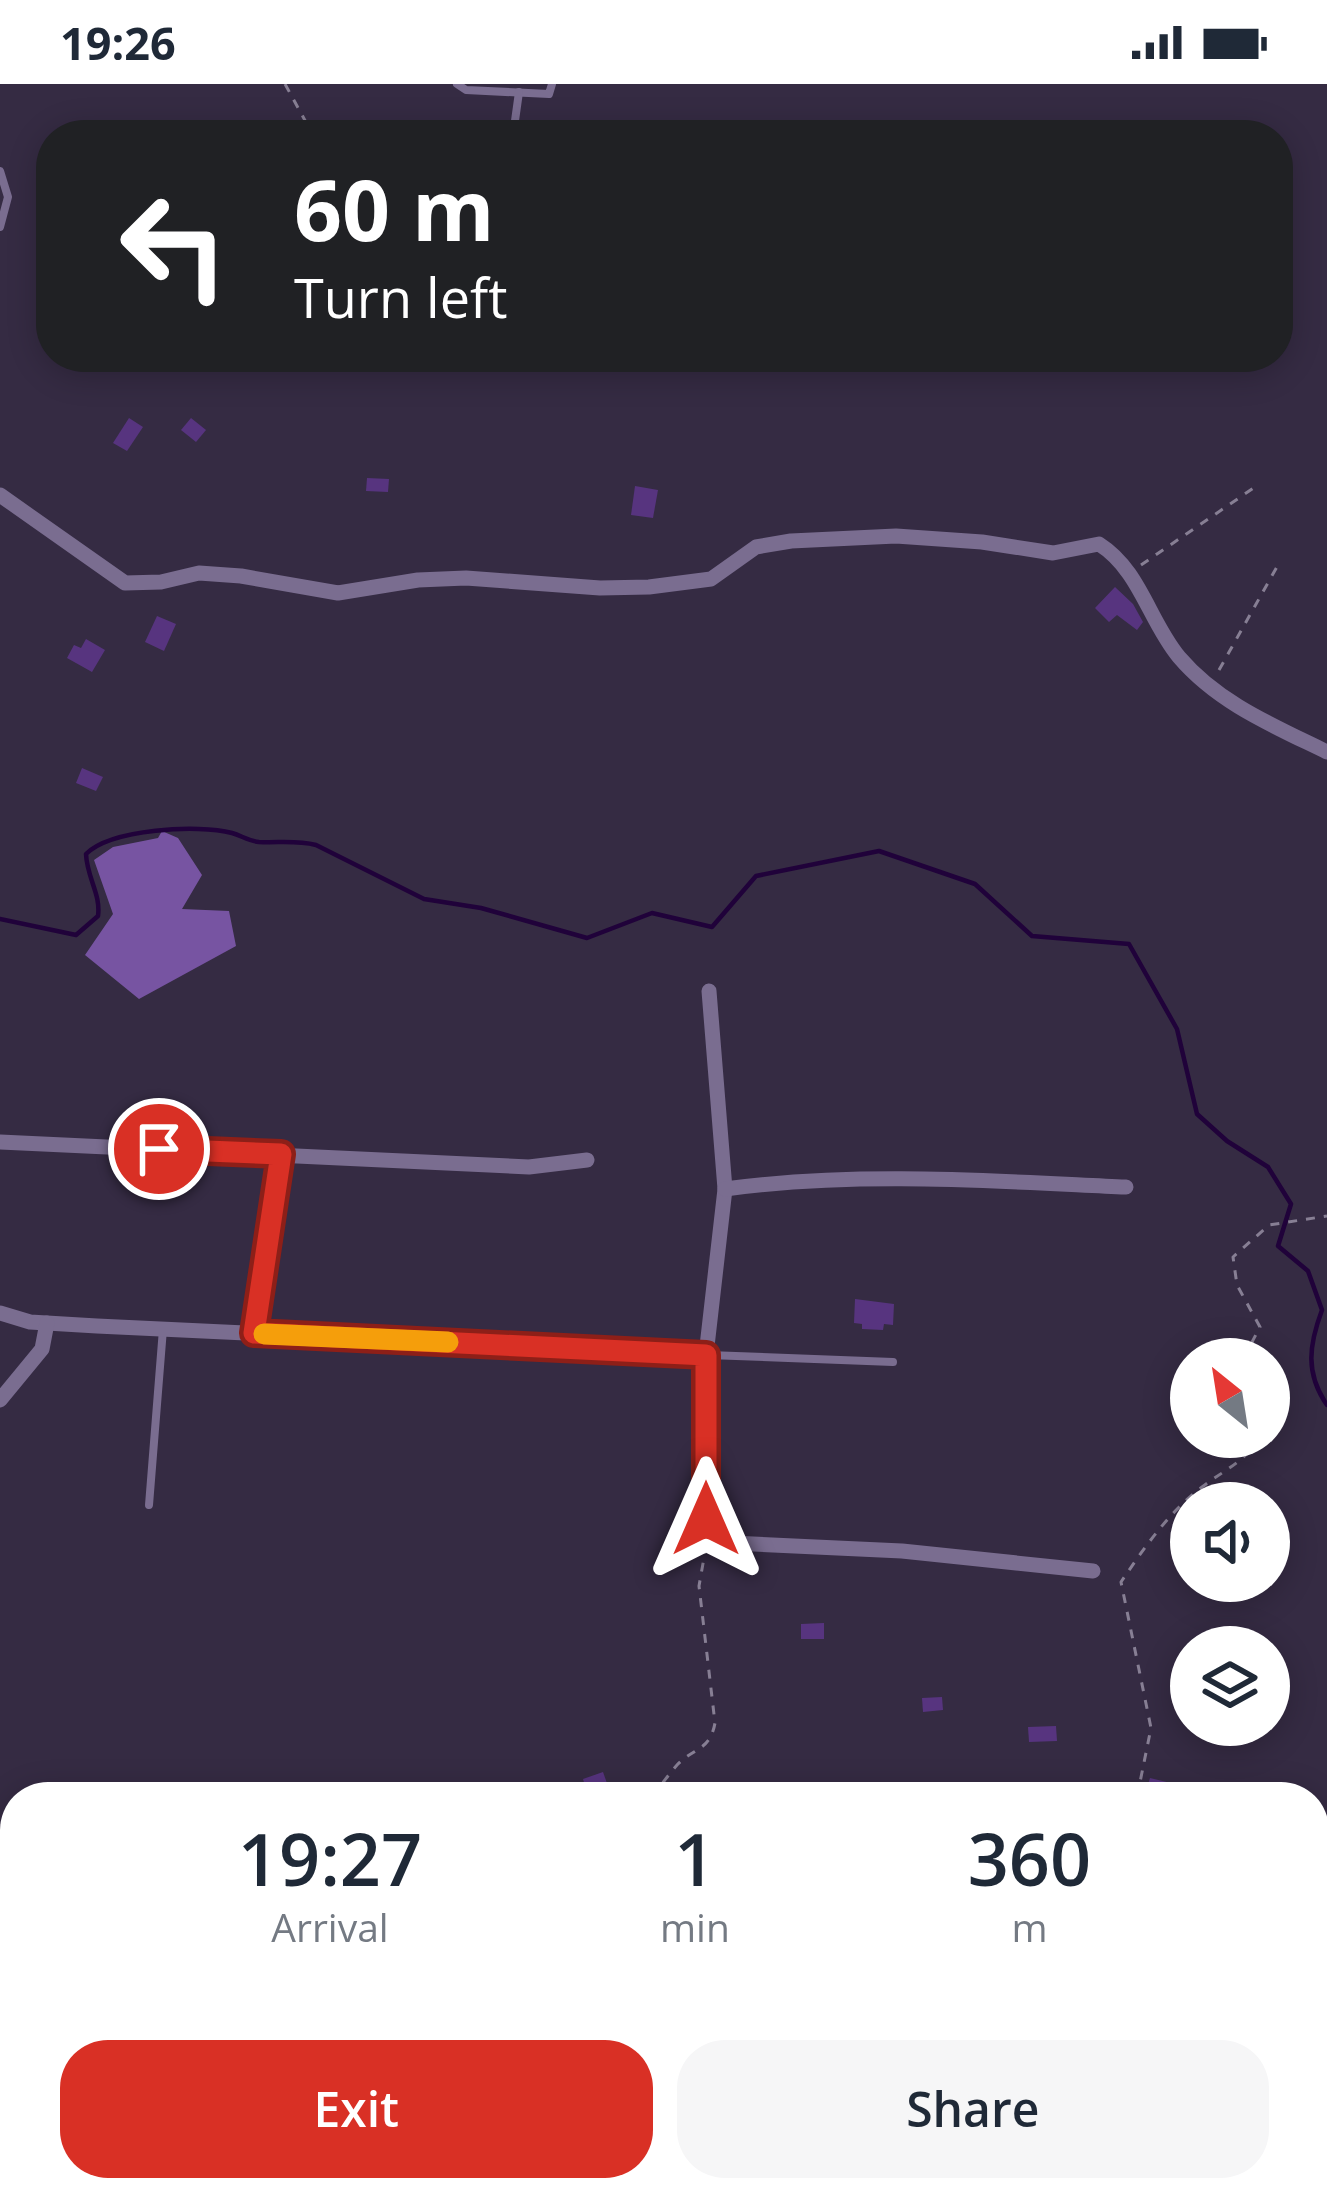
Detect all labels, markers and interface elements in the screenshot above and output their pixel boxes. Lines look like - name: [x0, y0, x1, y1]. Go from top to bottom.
- text: 19:26: [60, 12, 176, 73]
- text: 60 m: [294, 151, 494, 266]
- icon: left: [96, 168, 252, 324]
- text: Turn left: [294, 260, 507, 334]
- pin: [108, 1098, 210, 1200]
- icon: arrive: [126, 1116, 192, 1182]
- north arrow: [1170, 1338, 1290, 1458]
- map controls: [1170, 1338, 1290, 1746]
- position arrow: [643, 1456, 769, 1582]
- button: sound: [1170, 1482, 1290, 1602]
- button: layers: [1170, 1626, 1290, 1746]
- text: 19:27: [238, 1809, 422, 1907]
- text: 1: [674, 1809, 716, 1907]
- text: 360: [968, 1809, 1091, 1907]
- text: Arrival: [271, 1900, 389, 1953]
- text: min: [660, 1900, 730, 1953]
- text: m: [1011, 1900, 1047, 1953]
- button: Exit: [60, 2040, 653, 2178]
- button: Share: [677, 2040, 1269, 2178]

